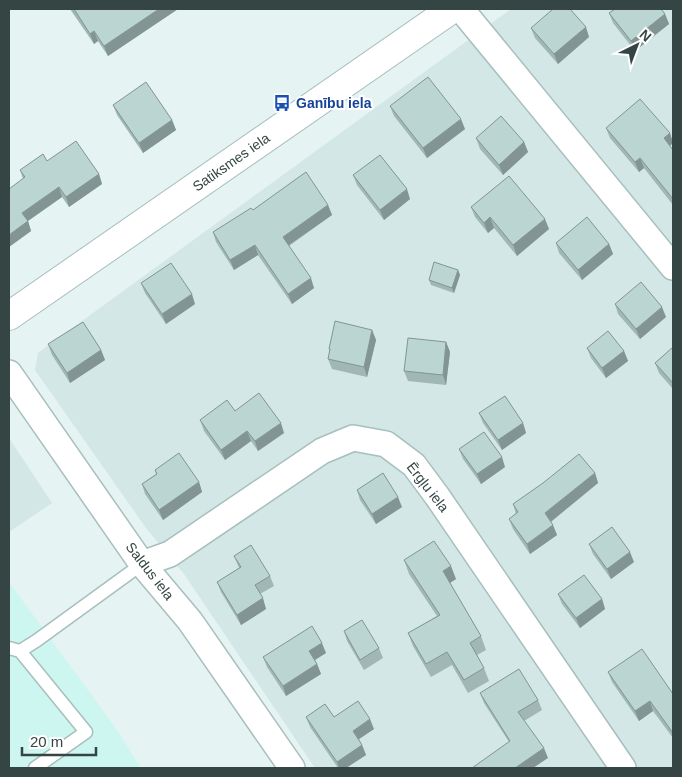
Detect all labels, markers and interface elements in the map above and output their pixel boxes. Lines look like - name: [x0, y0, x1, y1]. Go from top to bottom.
- north arrow: [612, 20, 662, 70]
- text: N: [637, 26, 655, 45]
- bus stop icon: Ganību iela: [272, 93, 292, 113]
- place label: Ganību iela: [296, 95, 372, 111]
- street label: Satiksmes iela: [189, 129, 273, 194]
- street label: Ērgļu iela: [404, 459, 452, 515]
- street label: Saldus iela: [123, 539, 178, 603]
- scale bar: [22, 724, 96, 756]
- text: 20 m: [30, 733, 63, 750]

